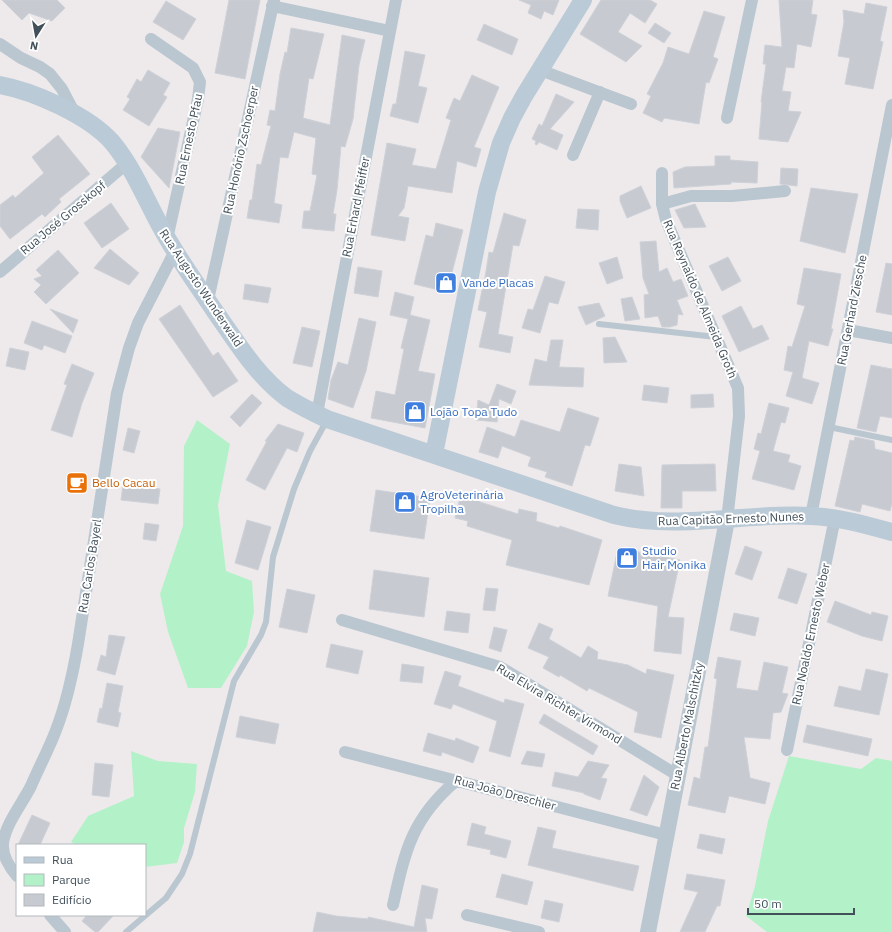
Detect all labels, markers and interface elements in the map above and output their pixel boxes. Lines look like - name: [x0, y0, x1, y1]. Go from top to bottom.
- north arrow: [16, 16, 56, 56]
- text: N: [29, 38, 39, 53]
- street label: Rua Honório Zschoerper: [220, 84, 262, 215]
- street label: Rua Ernesto Pfau: [172, 92, 205, 186]
- street label: Rua Erhard Pfeiffer: [338, 155, 373, 258]
- street label: Rua José Grosskopf: [17, 178, 108, 258]
- street label: Rua Reynaldo de Almeida Groth: [660, 217, 741, 380]
- street label: Rua Augusto Wunderwald: [156, 226, 246, 349]
- street label: Rua Gerhard Ziesche: [833, 253, 870, 366]
- shop icon: Vande Placas: [433, 270, 459, 296]
- place label: Vande Placas: [462, 275, 534, 290]
- shop icon: Lojão Topa Tudo: [402, 399, 428, 425]
- place label: Lojão Topa Tudo: [430, 404, 518, 419]
- cafe icon: Bello Cacau: [64, 470, 90, 496]
- place label: Bello Cacau: [92, 475, 156, 490]
- place label: AgroVeterinária Tropilha: [420, 487, 504, 516]
- shop icon: AgroVeterinária Tropilha: [392, 489, 418, 515]
- street label: Rua Capitão Ernesto Nunes: [657, 508, 805, 529]
- street label: Rua Carlos Bayerl: [75, 518, 104, 614]
- place label: Studio Hair Monika: [642, 543, 707, 572]
- shop icon: Studio Hair Monika: [614, 545, 640, 571]
- street label: Rua Noaldo Ernesto Weber: [788, 561, 833, 706]
- street label: Rua Elvira Richter Virmond: [494, 660, 625, 747]
- street label: Rua Alberto Malschitzky: [667, 661, 706, 791]
- street label: Rua João Dreschler: [453, 772, 558, 813]
- legend: [16, 844, 146, 916]
- text: Rua: [52, 852, 73, 867]
- text: Parque: [52, 872, 91, 887]
- scale bar: [748, 890, 854, 916]
- text: Edifício: [52, 892, 92, 907]
- text: 50 m: [754, 896, 782, 911]

